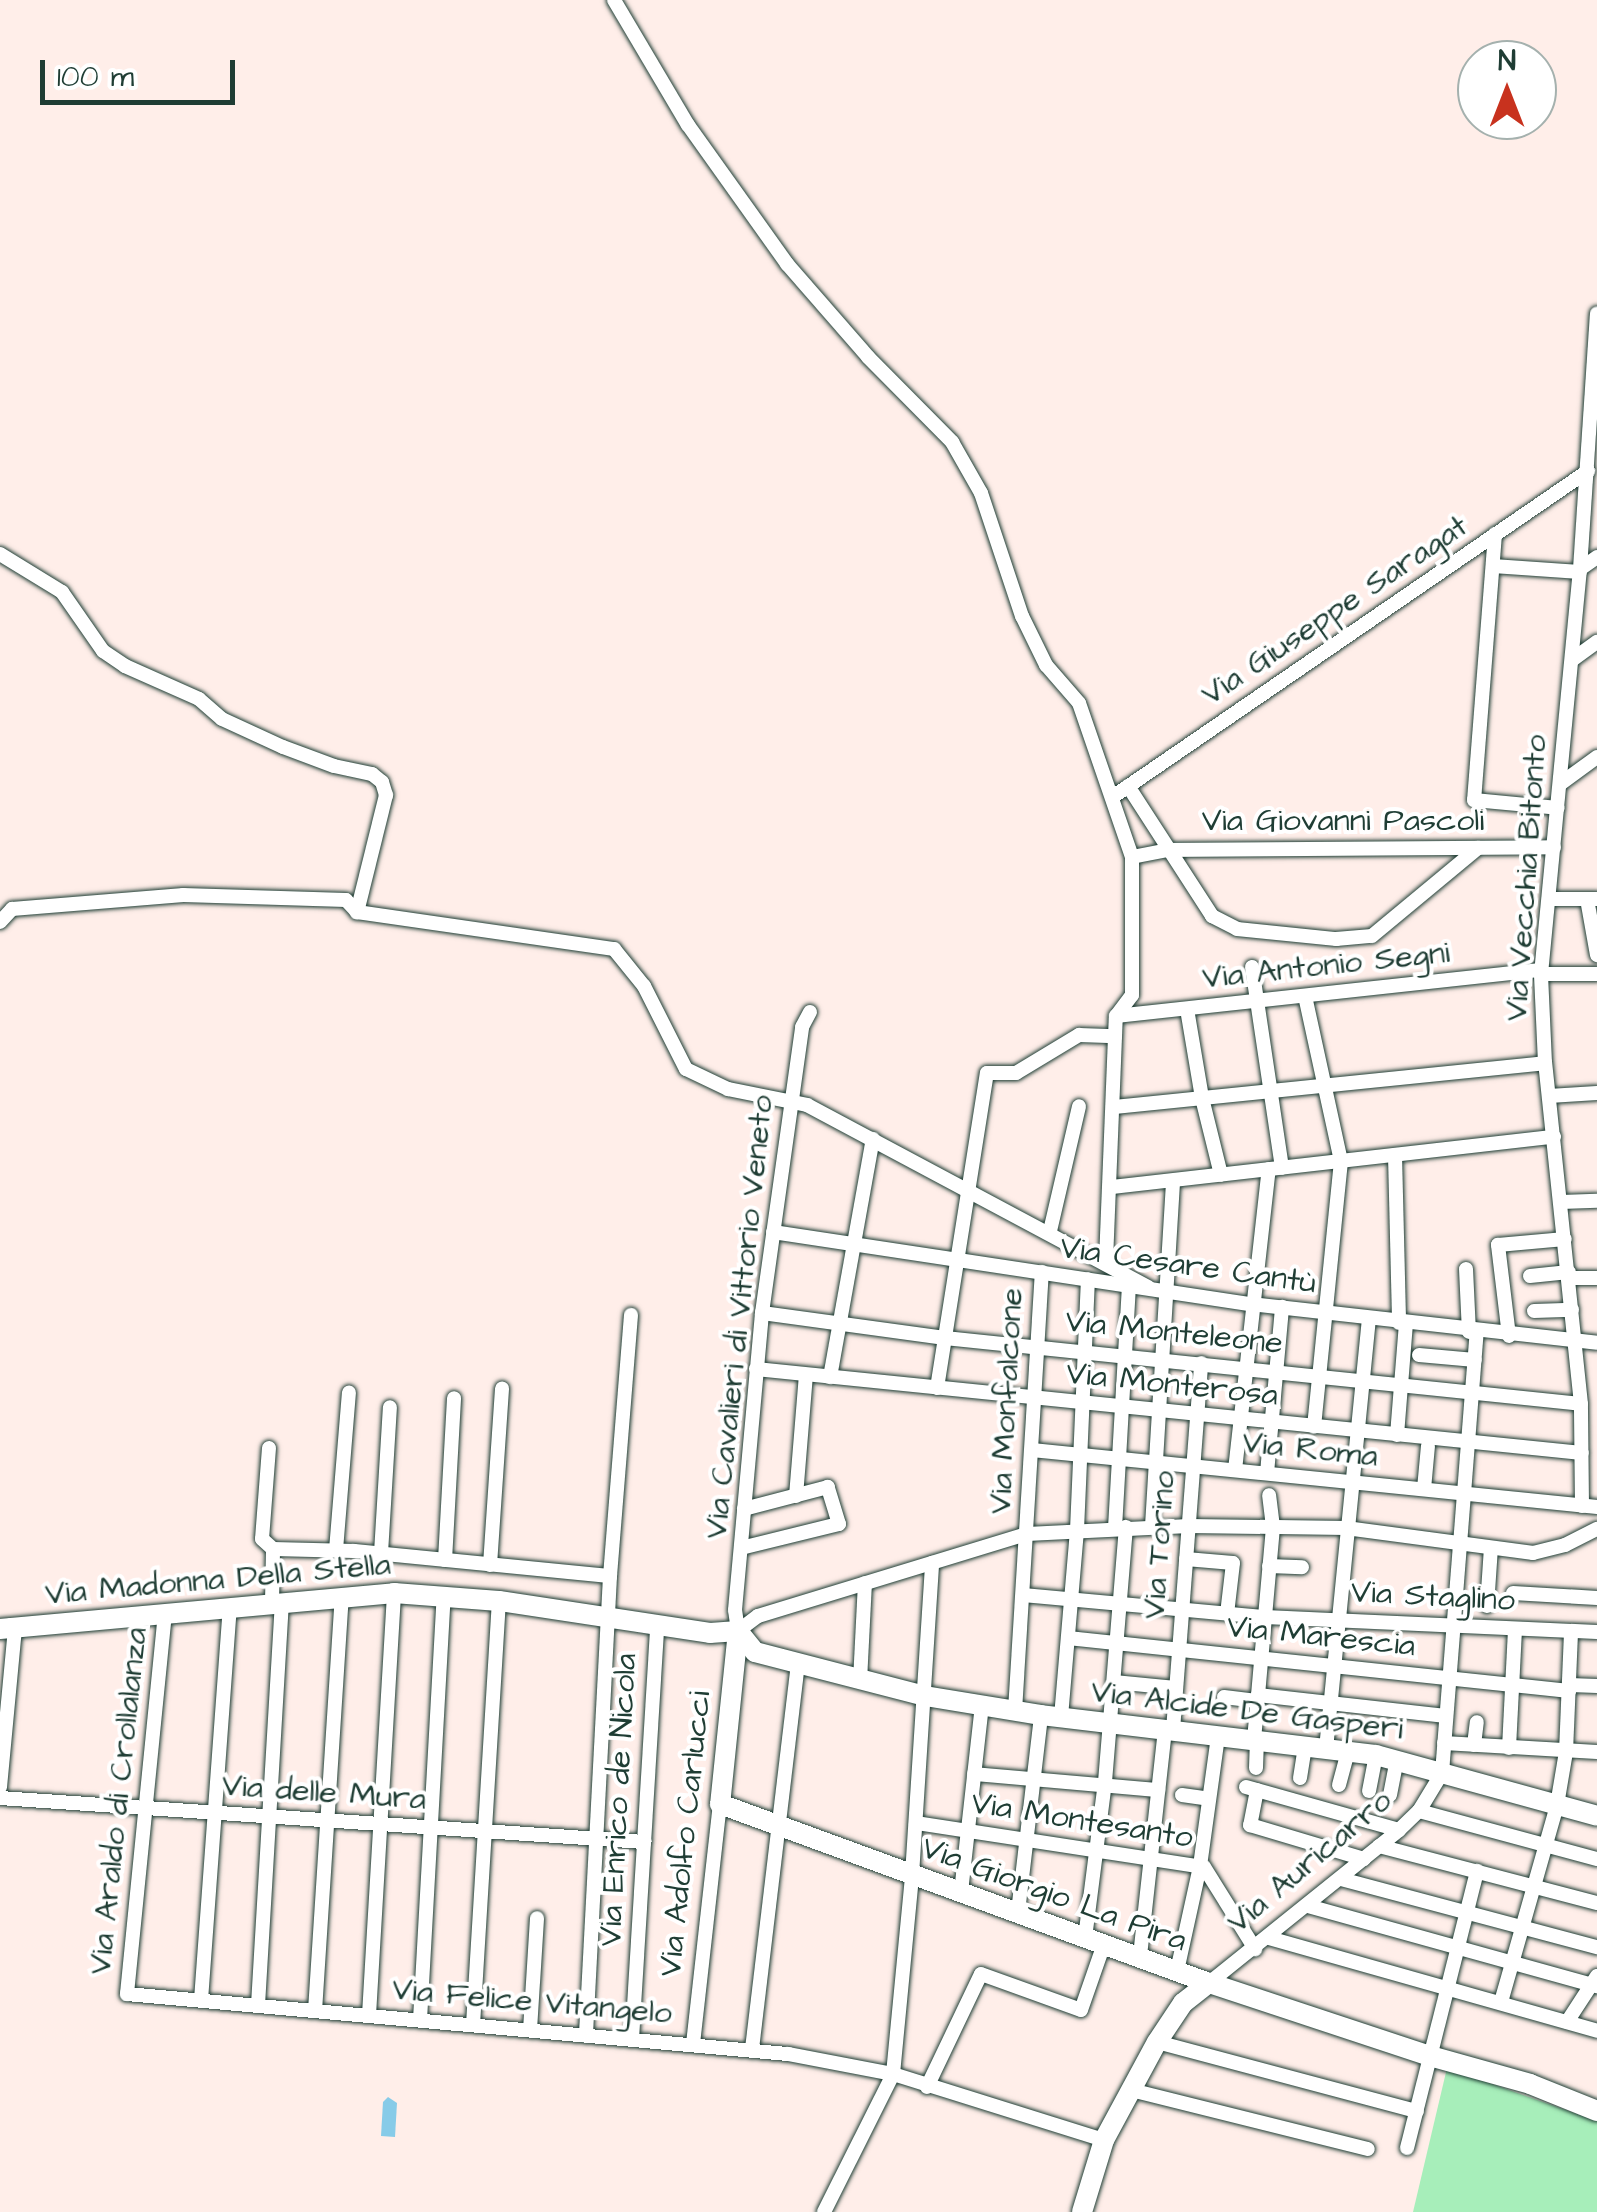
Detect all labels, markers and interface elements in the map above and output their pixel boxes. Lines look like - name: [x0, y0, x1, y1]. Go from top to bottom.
- scale bar: [45, 40, 240, 102]
- north arrow: [1457, 40, 1557, 140]
- text: N: [1498, 42, 1516, 81]
- text: 100 m: [57, 56, 134, 98]
- street label: Via Giuseppe Saragat: [1195, 508, 1475, 714]
- street label: Via Vecchia Bitonto: [1498, 733, 1556, 1023]
- street label: Via Giovanni Pascoli: [1202, 802, 1484, 840]
- street label: Via Antonio Segni: [1201, 934, 1451, 998]
- street label: Via Cavalieri di Vittorio Veneto: [698, 1093, 782, 1541]
- street label: Via Cesare Cantù: [1057, 1229, 1319, 1303]
- street label: Via Monfalcone: [982, 1287, 1032, 1515]
- street label: Via Monteleone: [1063, 1302, 1285, 1364]
- street label: Via Monterosa: [1064, 1355, 1280, 1415]
- street label: Via Roma: [1240, 1424, 1380, 1476]
- street label: Via Torino: [1136, 1470, 1184, 1620]
- street label: Via Madonna Della Stella: [44, 1546, 392, 1614]
- street label: Via Staglino: [1350, 1574, 1516, 1620]
- street label: Via Marescia: [1225, 1608, 1417, 1666]
- street label: Via Araldo di Crollalanza: [82, 1626, 156, 1976]
- street label: Via Enrico de Nicola: [592, 1652, 646, 1948]
- street label: Via Alcide De Gasperi: [1089, 1673, 1405, 1749]
- street label: Via Adolfo Carlucci: [652, 1689, 720, 1979]
- street label: Via delle Mura: [221, 1767, 427, 1819]
- street label: Via Auricarro: [1220, 1782, 1400, 1942]
- street label: Via Montesanto: [968, 1785, 1196, 1857]
- street label: Via Giorgio La Pira: [916, 1829, 1192, 1961]
- street label: Via Felice Vitangelo: [391, 1971, 673, 2033]

